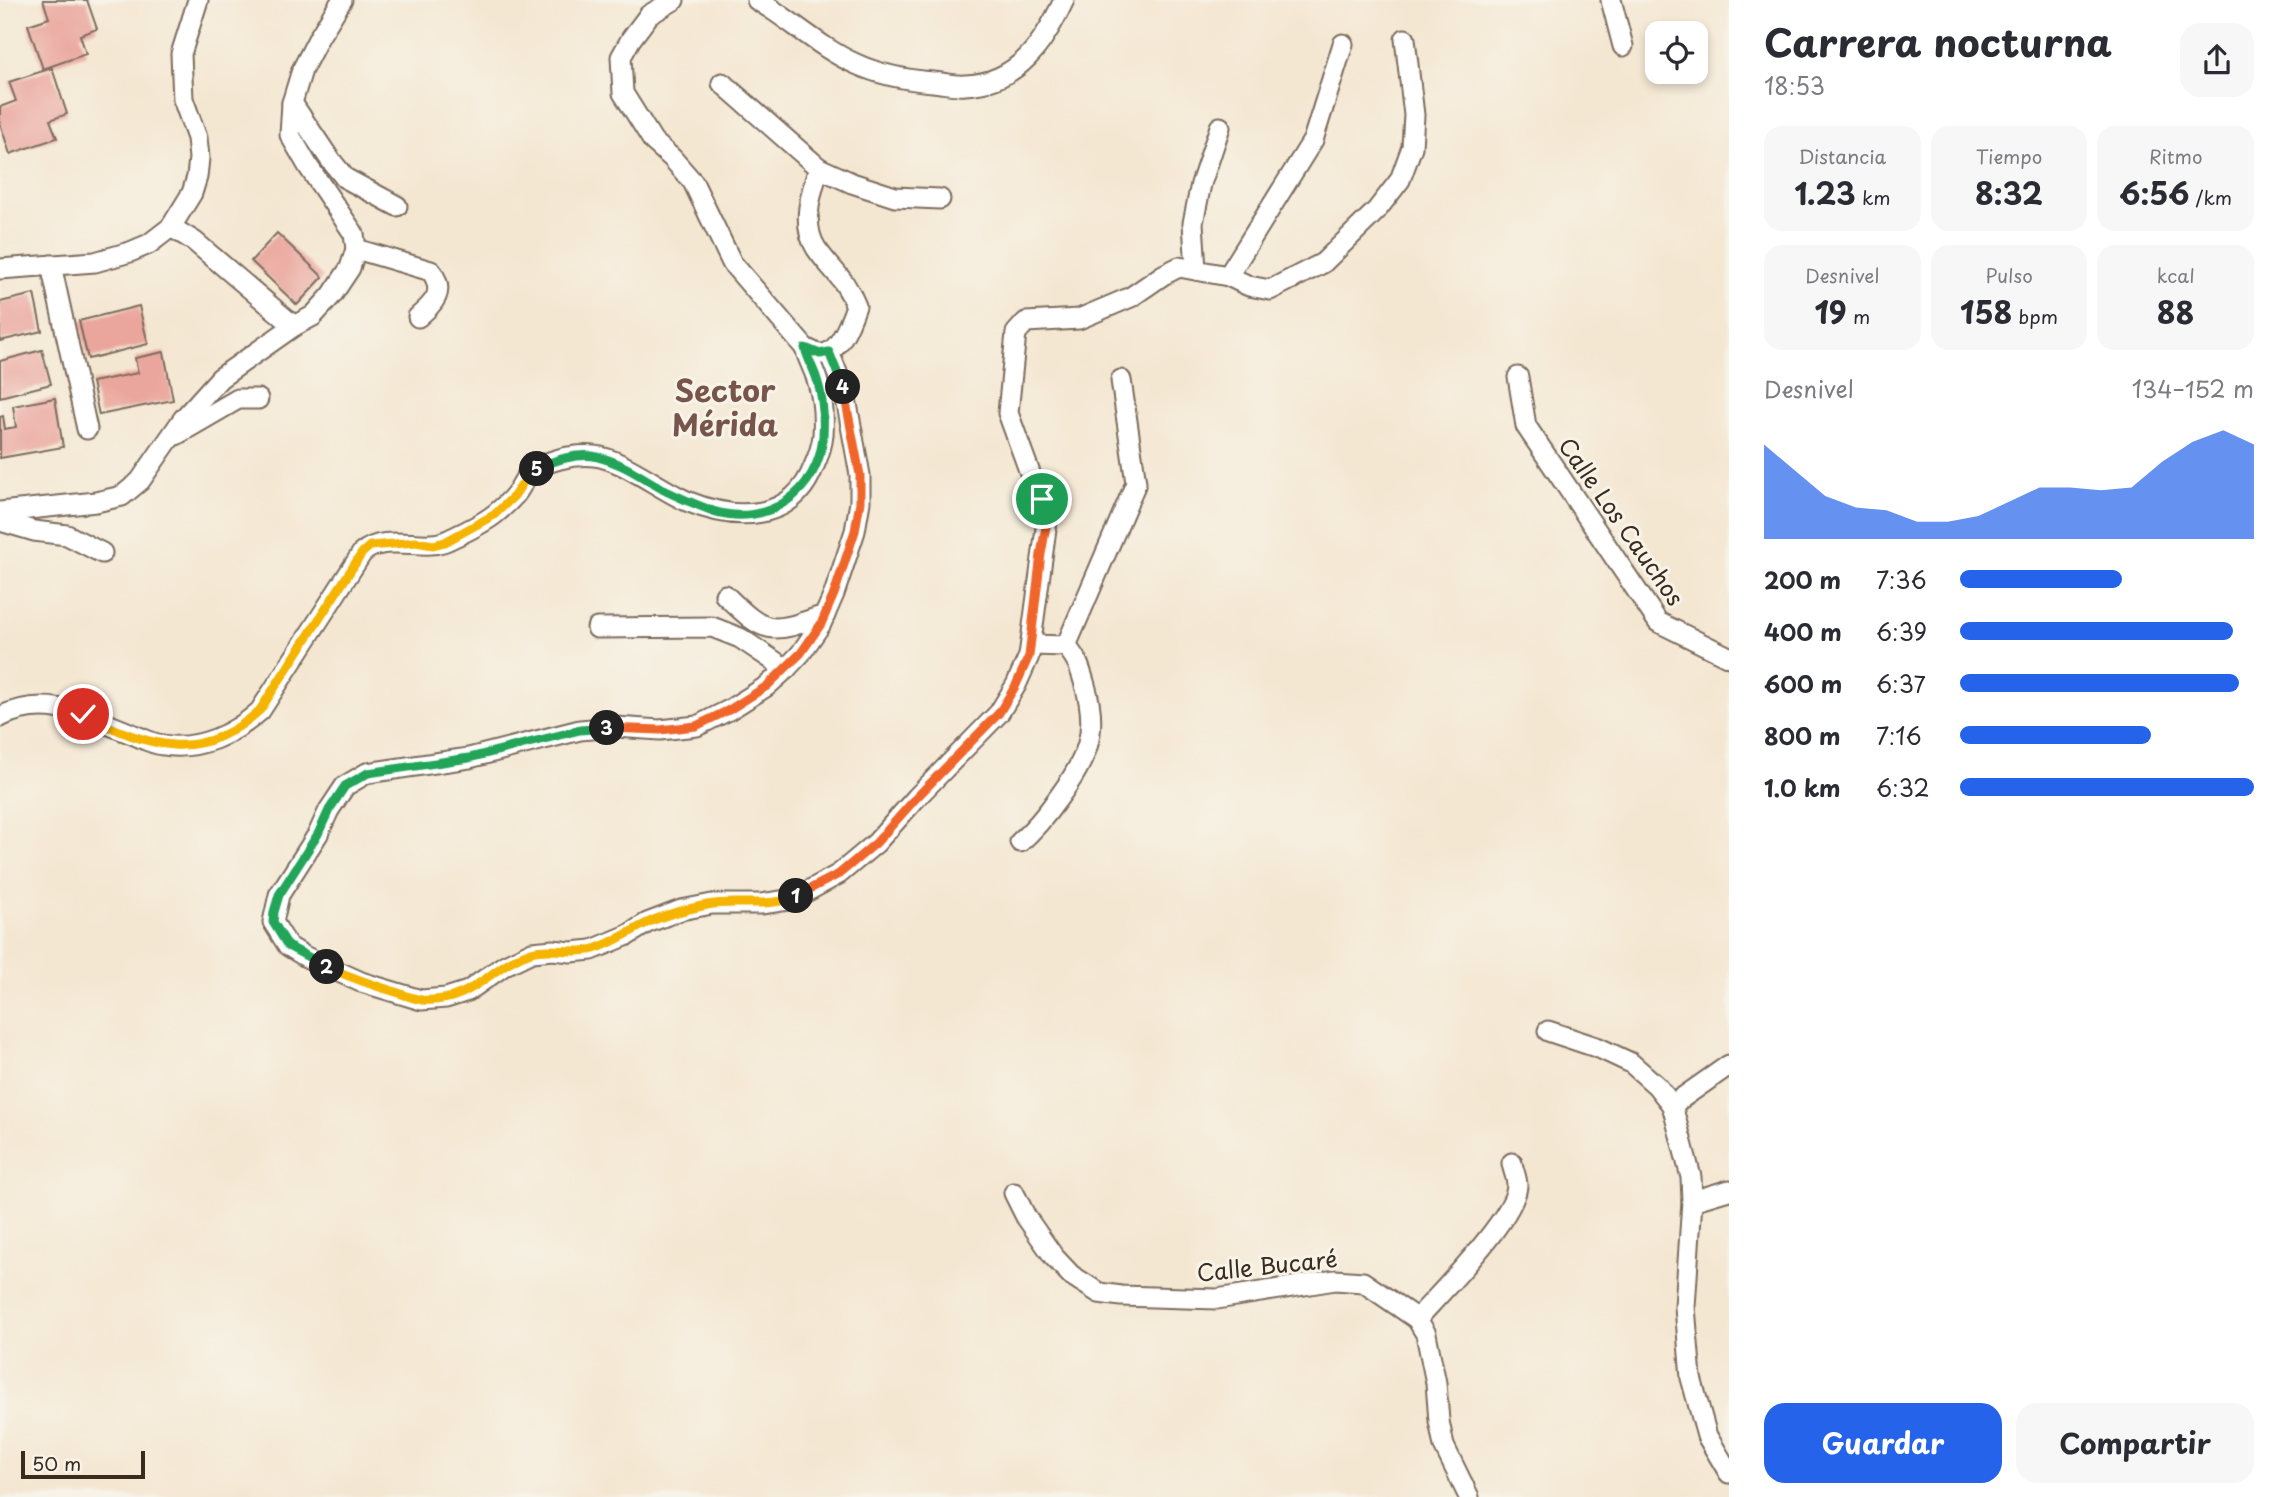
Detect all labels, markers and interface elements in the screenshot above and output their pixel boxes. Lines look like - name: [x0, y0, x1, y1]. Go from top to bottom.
- text: Carrera nocturna: [1764, 13, 2112, 70]
- map controls: [1645, 21, 1708, 84]
- button: locate: [1645, 21, 1708, 84]
- button: share: [2180, 23, 2254, 97]
- text: 18:53: [1764, 68, 1825, 103]
- text: Distancia: [1799, 142, 1886, 170]
- text: Tiempo: [1976, 142, 2042, 170]
- text: Ritmo: [2149, 142, 2202, 170]
- text: 1.23: [1794, 170, 1856, 215]
- text: 8:32: [1975, 170, 2043, 215]
- text: 6:56: [2119, 170, 2189, 215]
- text: km: [1856, 183, 1891, 211]
- text: /km: [2189, 183, 2232, 211]
- text: Desnivel: [1805, 261, 1879, 289]
- text: Pulso: [1985, 261, 2033, 289]
- text: kcal: [2157, 261, 2195, 289]
- text: 19: [1814, 289, 1847, 334]
- text: 158: [1960, 289, 2012, 334]
- text: 88: [2157, 289, 2194, 334]
- text: m: [1847, 302, 1870, 330]
- text: bpm: [2012, 302, 2058, 330]
- district label: Sector Mérida: [672, 367, 778, 446]
- pin: 4: [826, 370, 860, 404]
- text: Desnivel: [1764, 371, 1854, 406]
- text: 134–152 m: [2132, 371, 2254, 406]
- text: 4: [836, 372, 849, 400]
- street label: Calle Los Cauchos: [1551, 430, 1693, 612]
- pin: 5: [520, 452, 554, 486]
- text: 5: [530, 454, 543, 482]
- pin: [1012, 469, 1072, 529]
- icon: arrive: [1023, 480, 1061, 518]
- text: 200 m: [1764, 562, 1841, 597]
- text: 7:36: [1876, 562, 1927, 597]
- text: 400 m: [1764, 614, 1842, 649]
- text: 6:39: [1876, 614, 1927, 649]
- text: 600 m: [1764, 666, 1842, 701]
- text: 6:37: [1876, 666, 1926, 701]
- pin: [53, 684, 113, 744]
- icon: check: [64, 695, 102, 733]
- pin: 3: [590, 710, 624, 746]
- text: 3: [600, 713, 613, 741]
- text: 800 m: [1764, 718, 1841, 753]
- text: 7:16: [1876, 718, 1922, 753]
- text: 1.0 km: [1764, 770, 1841, 805]
- text: 6:32: [1876, 770, 1930, 805]
- pin: 1: [778, 878, 814, 914]
- text: 1: [791, 881, 800, 909]
- pin: 2: [310, 950, 344, 984]
- text: 2: [320, 952, 333, 980]
- street label: Calle Bucaré: [1195, 1240, 1339, 1290]
- button: Guardar: [1764, 1403, 2002, 1483]
- button: Compartir: [2016, 1403, 2254, 1483]
- scale bar: [21, 1448, 145, 1480]
- text: 50 m: [32, 1449, 81, 1477]

